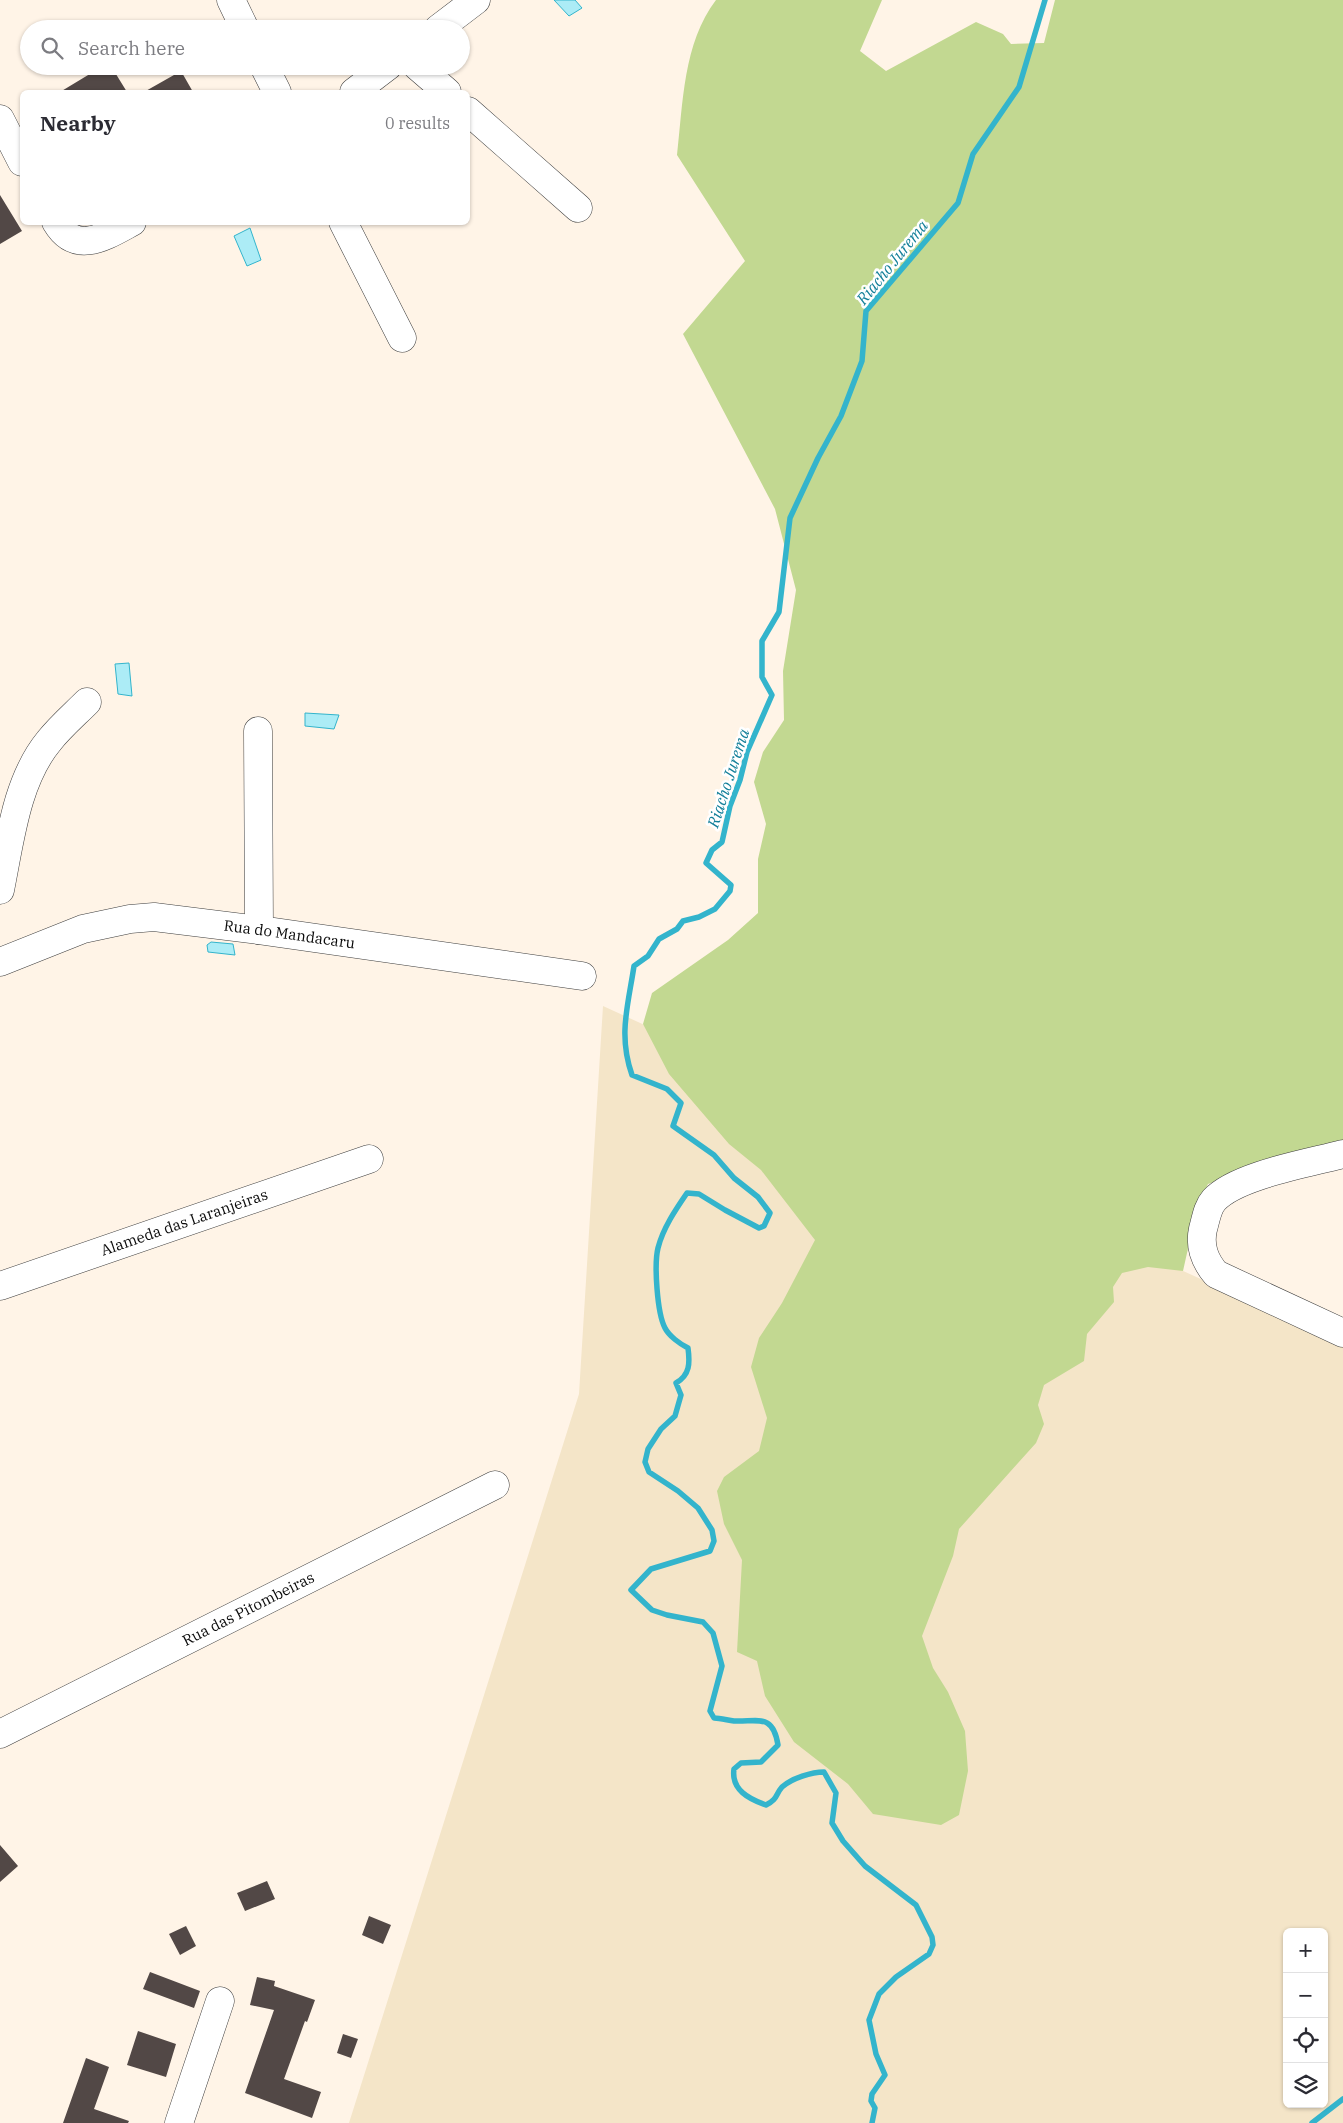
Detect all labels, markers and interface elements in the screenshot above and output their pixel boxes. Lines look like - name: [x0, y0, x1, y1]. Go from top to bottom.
- search box: [20, 20, 470, 75]
- icon: search: [38, 34, 66, 62]
- text: Search here: [78, 36, 185, 60]
- text: Nearby: [40, 109, 116, 137]
- text: 0 results: [385, 113, 450, 133]
- water label: Riacho Jurema: [851, 216, 932, 309]
- water label: Riacho Jurema: [702, 726, 753, 831]
- street label: Rua do Mandacaru: [223, 916, 356, 953]
- street label: Alameda das Laranjeiras: [98, 1185, 270, 1260]
- street label: Rua das Pitombeiras: [179, 1567, 317, 1650]
- map controls: [1283, 1928, 1328, 2108]
- button: +: [1283, 1928, 1328, 1973]
- button: −: [1283, 1973, 1328, 2018]
- button: locate: [1283, 2018, 1328, 2063]
- button: layers: [1283, 2063, 1328, 2108]

